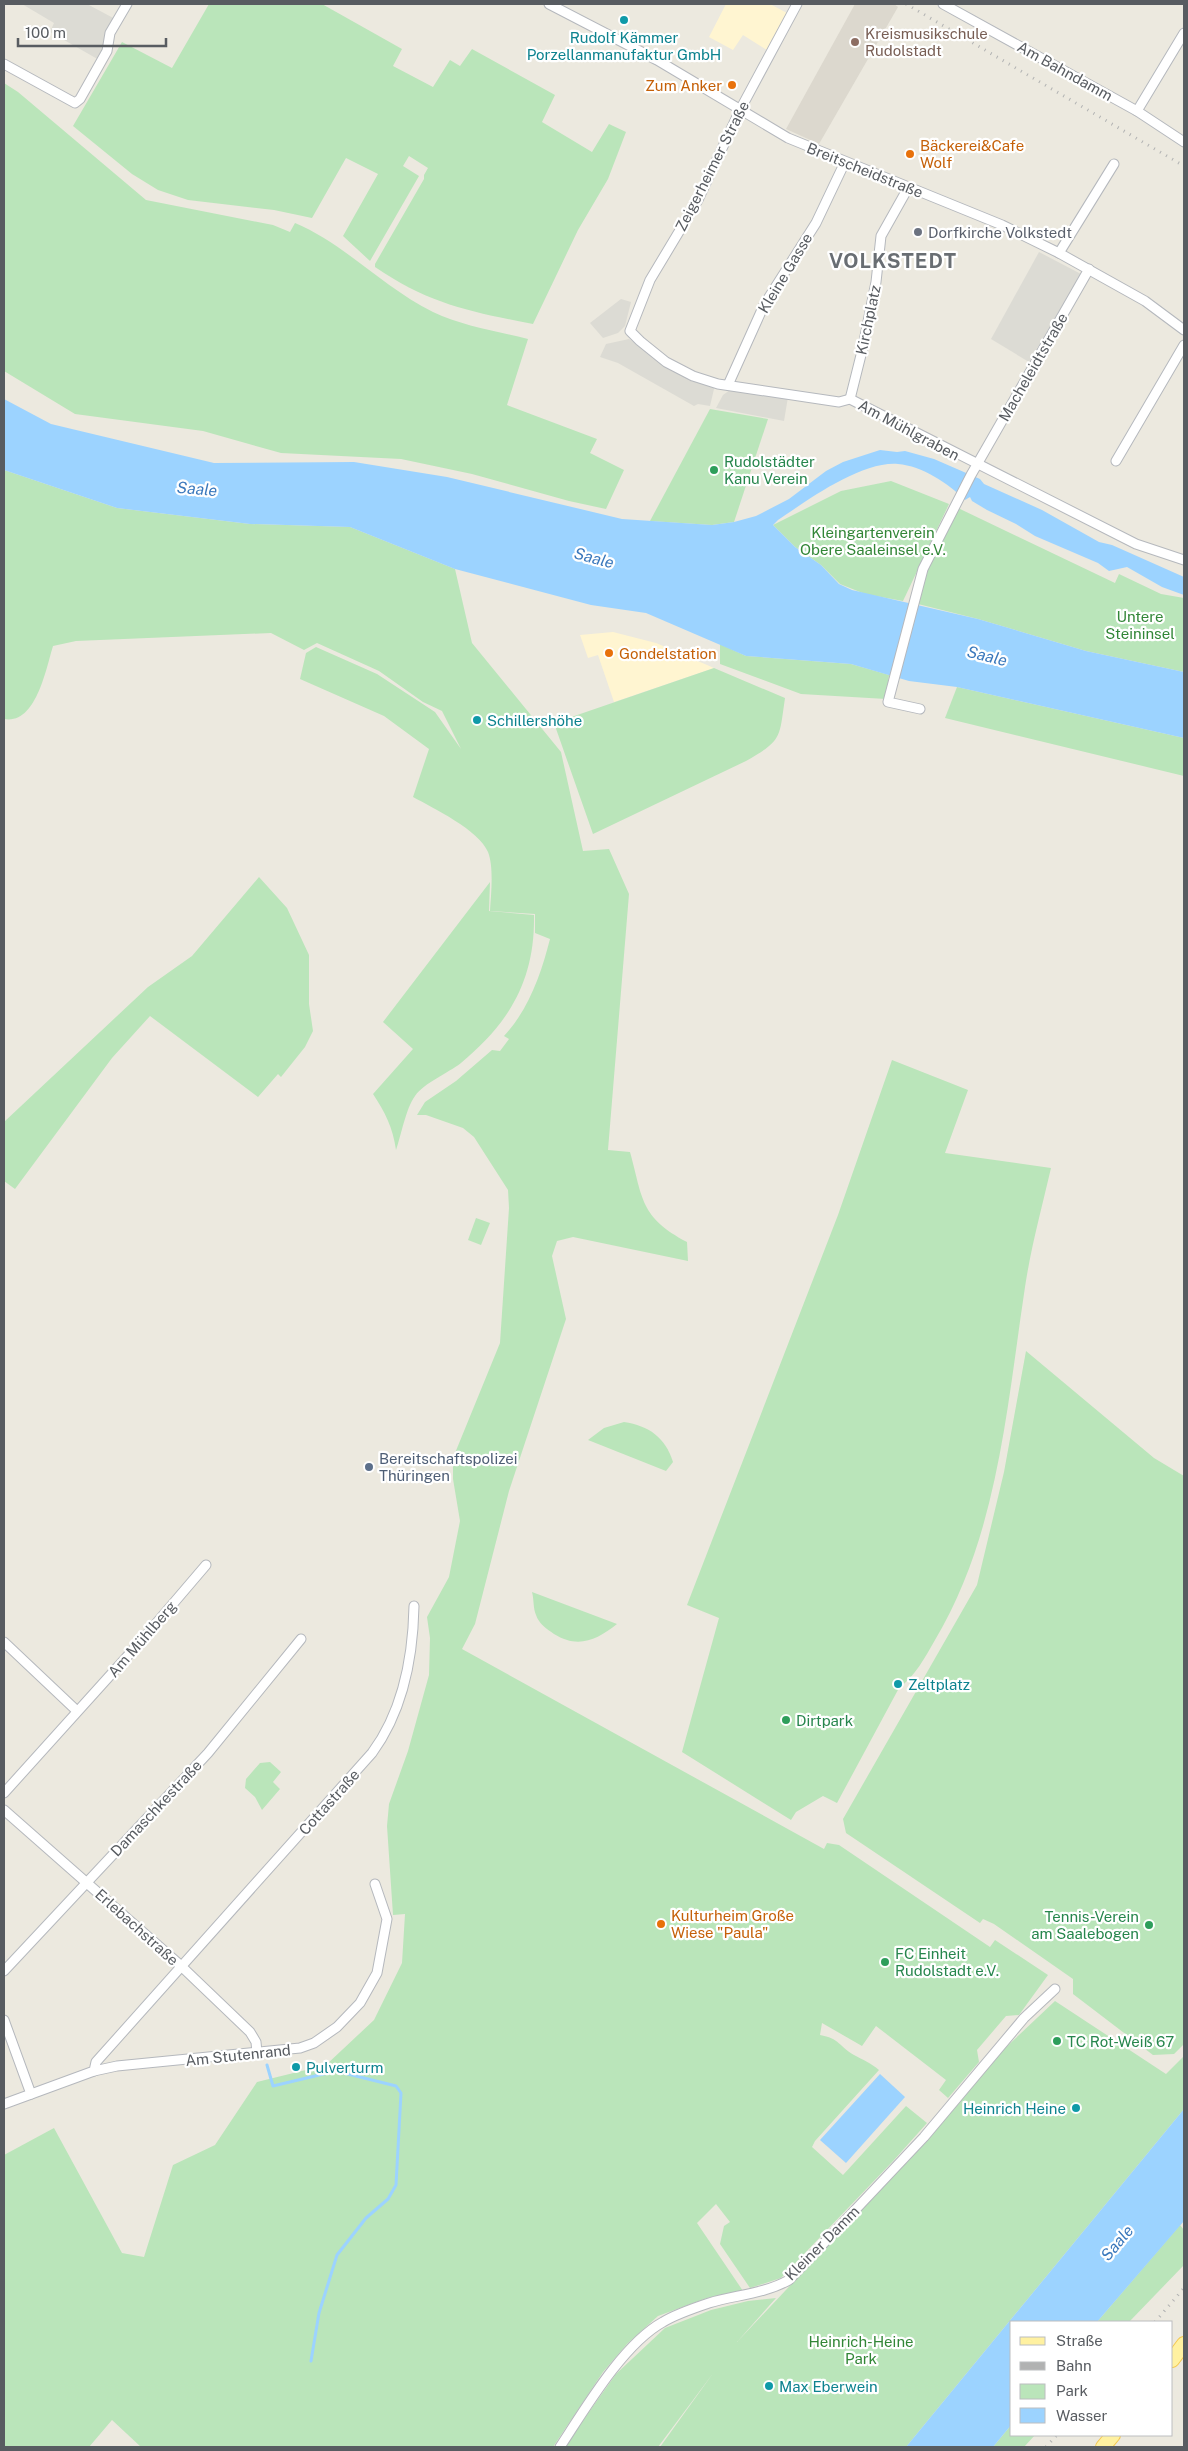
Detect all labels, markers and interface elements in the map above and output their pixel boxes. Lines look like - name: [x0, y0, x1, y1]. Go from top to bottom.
- marker: Rudolf Kämmer Porzellanmanufaktur GmbH: [618, 14, 630, 26]
- scale bar: [18, 15, 165, 47]
- text: 100 m: [25, 24, 66, 41]
- place label: Kreismusikschule Rudolstadt: [865, 25, 988, 59]
- place label: Rudolf Kämmer Porzellanmanufaktur GmbH: [527, 29, 721, 63]
- marker: Kreismusikschule Rudolstadt: [849, 36, 861, 48]
- street label: Am Bahndamm: [1014, 38, 1116, 104]
- place label: Zum Anker: [645, 77, 722, 94]
- marker: Zum Anker: [726, 79, 738, 91]
- street label: Zeigerheimer Straße: [672, 98, 752, 234]
- place label: Bäckerei&Cafe Wolf: [920, 137, 1024, 171]
- street label: Breitscheidstraße: [804, 139, 926, 201]
- marker: Bäckerei&Cafe Wolf: [904, 148, 916, 160]
- place label: Dorfkirche Volkstedt: [928, 224, 1072, 241]
- marker: Dorfkirche Volkstedt: [912, 226, 924, 238]
- street label: Kleine Gasse: [754, 230, 816, 316]
- district label: VOLKSTEDT: [829, 249, 957, 273]
- street label: Kirchplatz: [852, 284, 884, 356]
- street label: Macheleidtstraße: [995, 310, 1071, 424]
- street label: Am Mühlgraben: [856, 396, 962, 464]
- place label: Rudolstädter Kanu Verein: [724, 453, 815, 487]
- marker: Rudolstädter Kanu Verein: [708, 464, 720, 476]
- water label: Saale: [176, 478, 218, 500]
- park label: Kleingartenverein Obere Saaleinsel e.V.: [800, 524, 946, 558]
- water label: Saale: [572, 544, 616, 572]
- park label: Untere Steininsel: [1105, 608, 1175, 642]
- water label: Saale: [965, 642, 1009, 670]
- place label: Gondelstation: [619, 645, 717, 662]
- marker: Gondelstation: [603, 647, 615, 659]
- place label: Schillershöhe: [487, 712, 582, 729]
- marker: Schillershöhe: [471, 714, 483, 726]
- place label: Bereitschaftspolizei Thüringen: [379, 1450, 518, 1484]
- marker: Bereitschaftspolizei Thüringen: [363, 1461, 375, 1473]
- street label: Am Mühlberg: [104, 1598, 180, 1680]
- place label: Zeltplatz: [908, 1676, 970, 1693]
- marker: Zeltplatz: [892, 1678, 904, 1690]
- place label: Dirtpark: [796, 1712, 853, 1729]
- marker: Dirtpark: [780, 1714, 792, 1726]
- street label: Damaschkestraße: [107, 1756, 205, 1860]
- street label: Cottastraße: [295, 1766, 363, 1838]
- street label: Erlebachstraße: [92, 1885, 182, 1969]
- place label: Kulturheim Große Wiese "Paula": [671, 1907, 794, 1941]
- place label: Tennis-Verein am Saalebogen: [1031, 1908, 1139, 1942]
- marker: Kulturheim Große Wiese "Paula": [655, 1918, 667, 1930]
- marker: Tennis-Verein am Saalebogen: [1143, 1919, 1155, 1931]
- place label: FC Einheit Rudolstadt e.V.: [895, 1945, 999, 1979]
- marker: FC Einheit Rudolstadt e.V.: [879, 1956, 891, 1968]
- place label: TC Rot-Weiß 67: [1067, 2033, 1174, 2050]
- marker: TC Rot-Weiß 67: [1051, 2035, 1063, 2047]
- street label: Am Stutenrand: [185, 2041, 291, 2069]
- place label: Pulverturm: [306, 2059, 384, 2076]
- marker: Pulverturm: [290, 2061, 302, 2073]
- place label: Heinrich Heine: [963, 2100, 1066, 2117]
- marker: Heinrich Heine: [1070, 2102, 1082, 2114]
- street label: Kleiner Damm: [781, 2202, 863, 2284]
- water label: Saale: [1097, 2221, 1137, 2265]
- legend: [1010, 2321, 1173, 2436]
- text: Straße: [1056, 2332, 1103, 2349]
- park label: Heinrich-Heine Park: [808, 2333, 914, 2367]
- text: Bahn: [1056, 2357, 1092, 2374]
- place label: Max Eberwein: [779, 2378, 878, 2395]
- marker: Max Eberwein: [763, 2380, 775, 2392]
- text: Park: [1056, 2382, 1088, 2399]
- text: Wasser: [1056, 2407, 1108, 2424]

